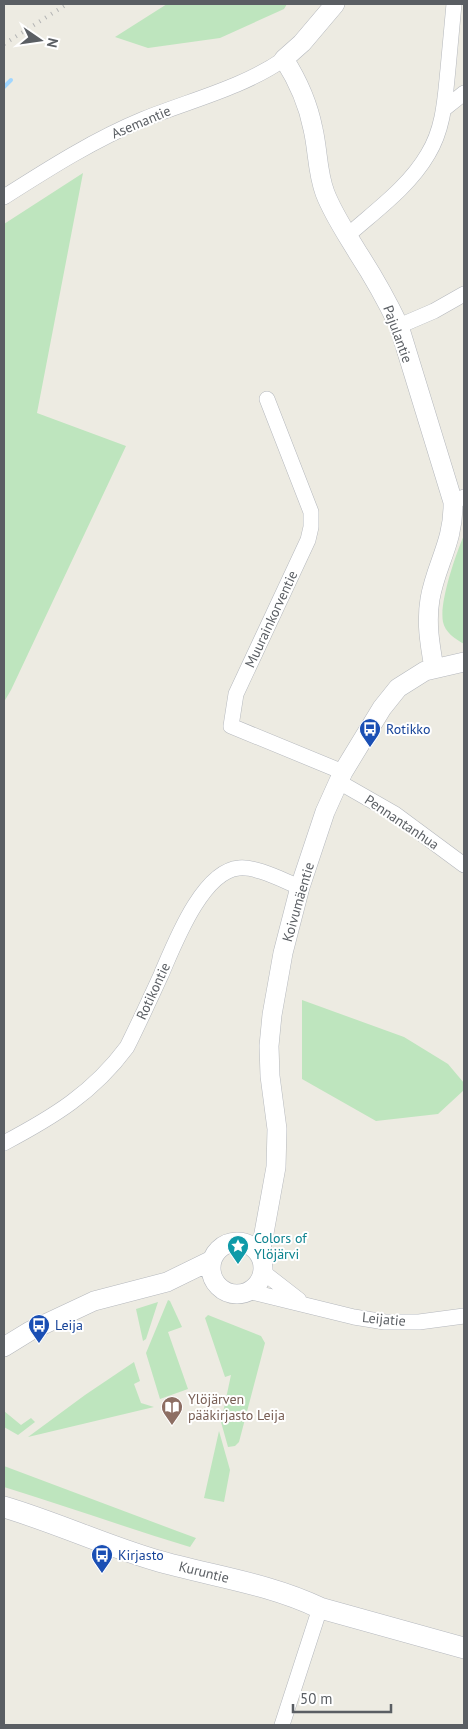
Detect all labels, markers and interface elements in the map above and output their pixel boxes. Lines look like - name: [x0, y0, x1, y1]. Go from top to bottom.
- north arrow: [15, 15, 65, 65]
- text: N: [43, 36, 62, 49]
- street label: Asemantie: [109, 101, 173, 143]
- street label: Pajulantie: [379, 303, 417, 365]
- street label: Muurainkorventie: [241, 568, 301, 670]
- bus stop icon: Rotikko: [358, 717, 382, 748]
- place label: Rotikko: [386, 720, 430, 738]
- street label: Pennantanhua: [361, 791, 443, 853]
- street label: Koivumäentie: [278, 860, 318, 944]
- street label: Rotikontie: [132, 960, 174, 1022]
- place label: Colors of Ylöjärvi: [254, 1229, 307, 1263]
- place icon: Colors of Ylöjärvi: [226, 1234, 250, 1265]
- street label: Leijatie: [362, 1308, 406, 1330]
- bus stop icon: Leija: [27, 1313, 51, 1344]
- place label: Leija: [55, 1316, 83, 1334]
- place label: Ylöjärven pääkirjasto Leija: [188, 1390, 285, 1424]
- library icon: Ylöjärven pääkirjasto Leija: [160, 1395, 184, 1426]
- bus stop icon: Kirjasto: [90, 1543, 114, 1574]
- place label: Kirjasto: [118, 1546, 164, 1564]
- street label: Kuruntie: [177, 1557, 231, 1587]
- scale bar: [293, 1682, 390, 1714]
- text: 50 m: [300, 1689, 333, 1708]

